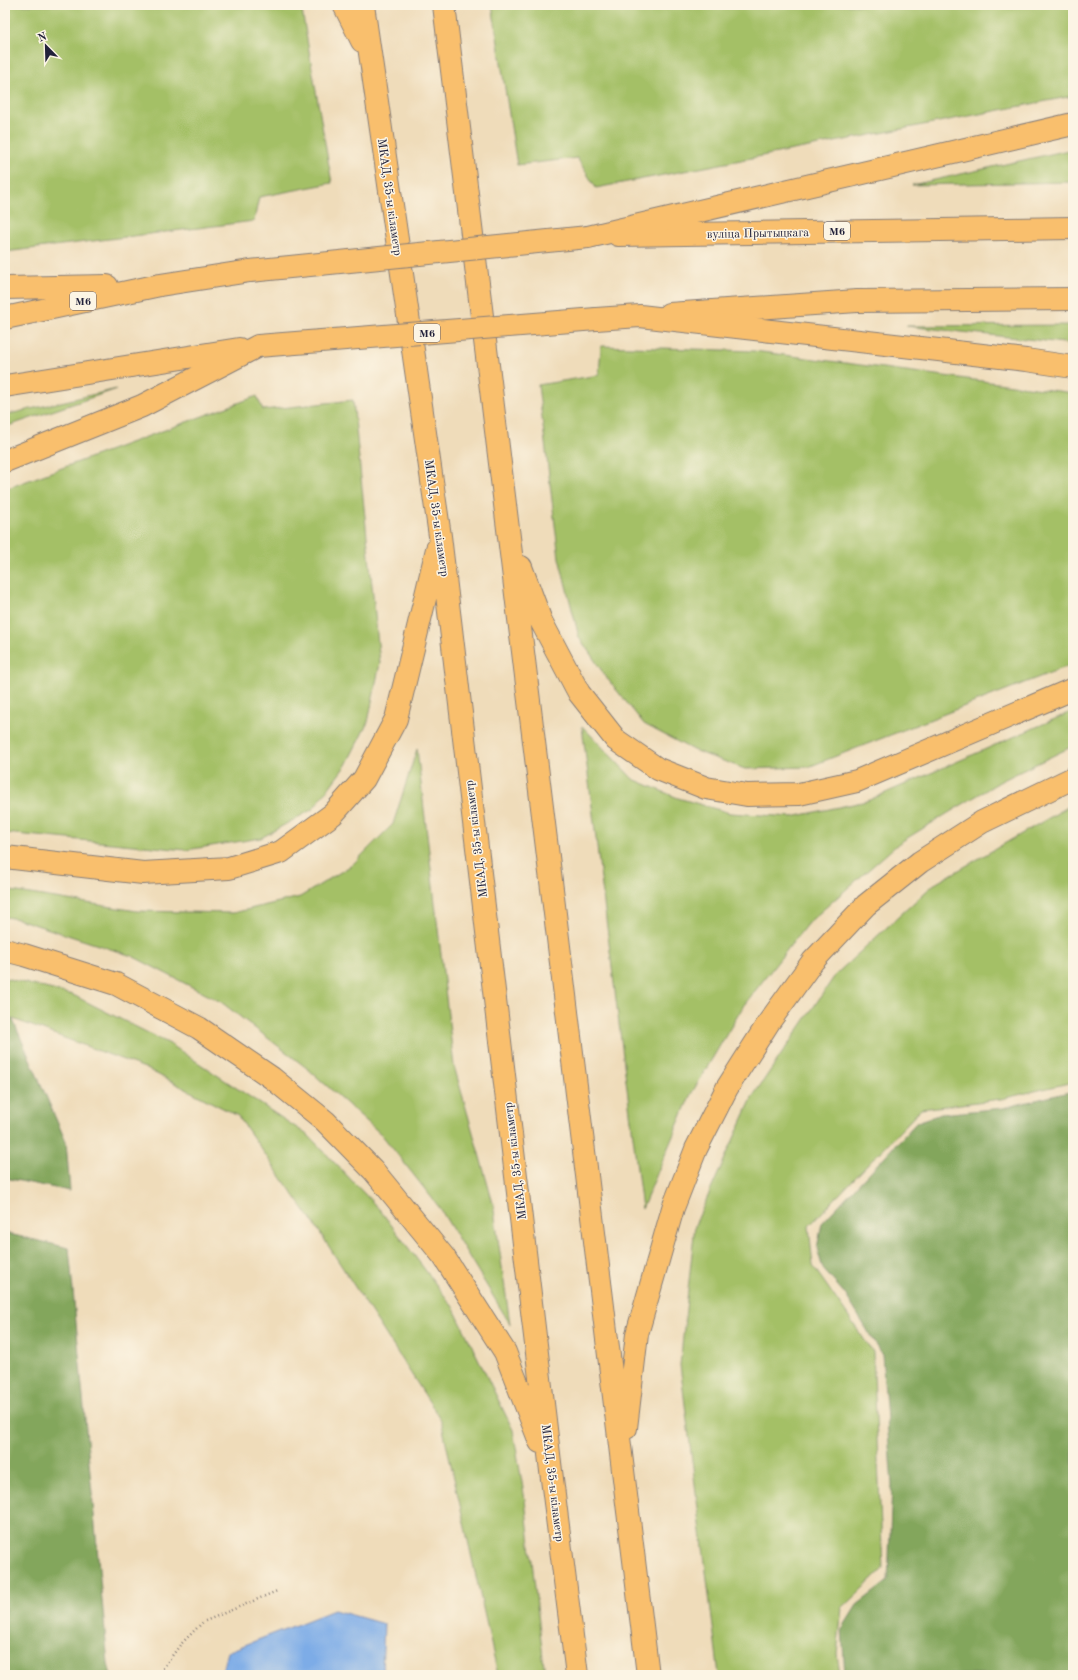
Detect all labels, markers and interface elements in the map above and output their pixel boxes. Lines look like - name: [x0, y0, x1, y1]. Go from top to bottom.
- north arrow: [26, 26, 66, 66]
- text: N: [37, 31, 49, 45]
- street label: МКАД, 35-ы кіламетр: [375, 138, 404, 257]
- road number: М6: [824, 222, 850, 240]
- street label: вуліца Прытыцкага: [707, 226, 809, 241]
- road number: М6: [70, 292, 96, 310]
- road number: М6: [414, 324, 440, 342]
- street label: МКАД, 35-ы кіламетр: [422, 459, 451, 578]
- street label: МКАД, 35-ы кіламетр: [463, 779, 490, 899]
- street label: МКАД, 35-ы кіламетр: [502, 1101, 529, 1221]
- street label: МКАД, 35-ы кіламетр: [539, 1423, 566, 1543]

